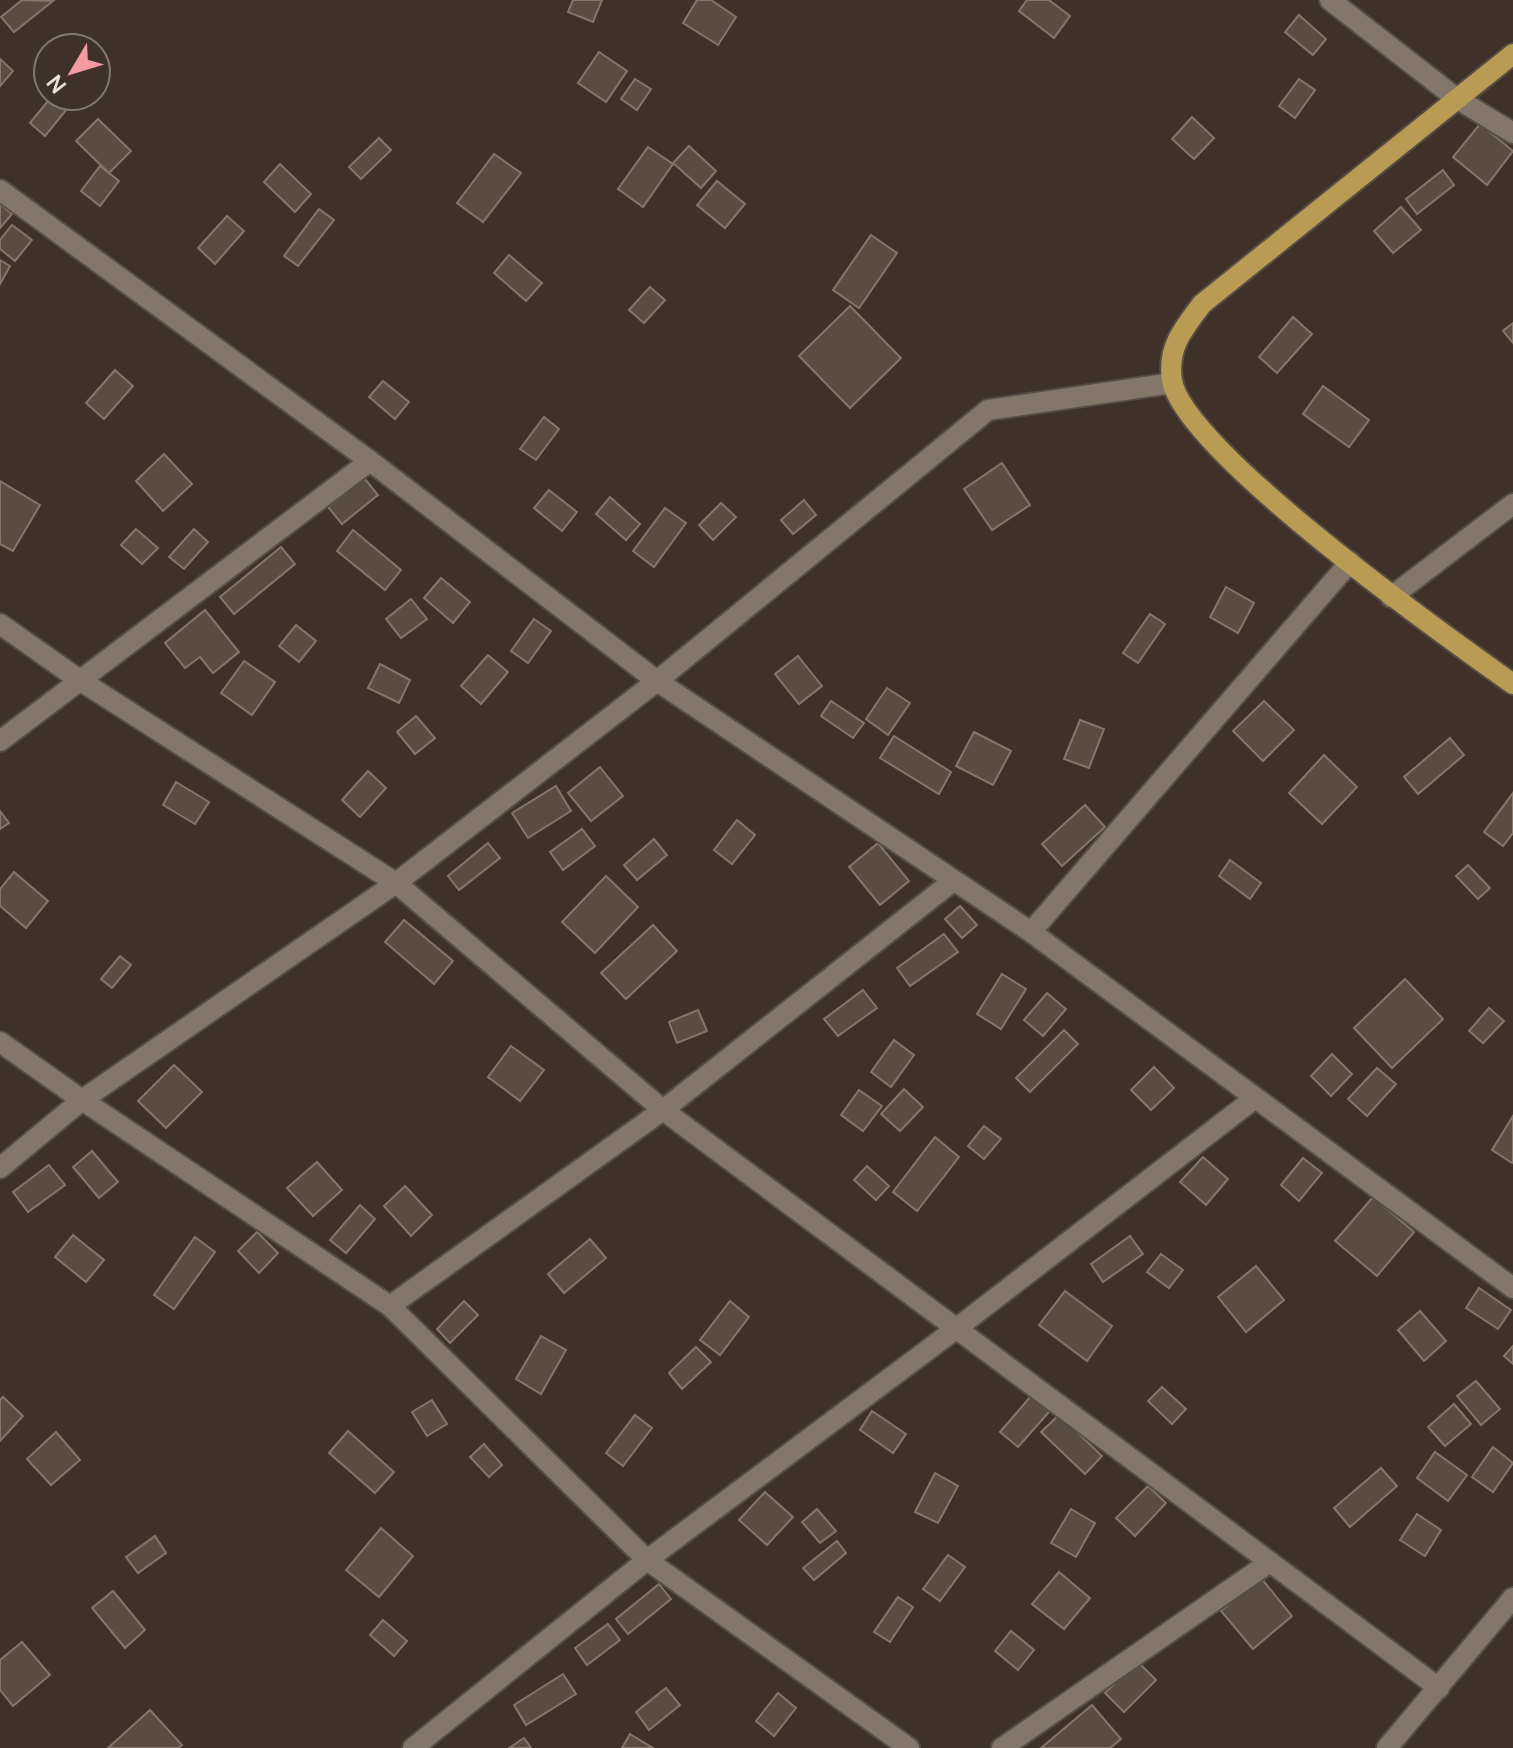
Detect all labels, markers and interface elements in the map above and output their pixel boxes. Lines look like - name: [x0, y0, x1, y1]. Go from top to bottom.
- north arrow: [32, 32, 112, 112]
- text: N: [40, 69, 73, 100]

